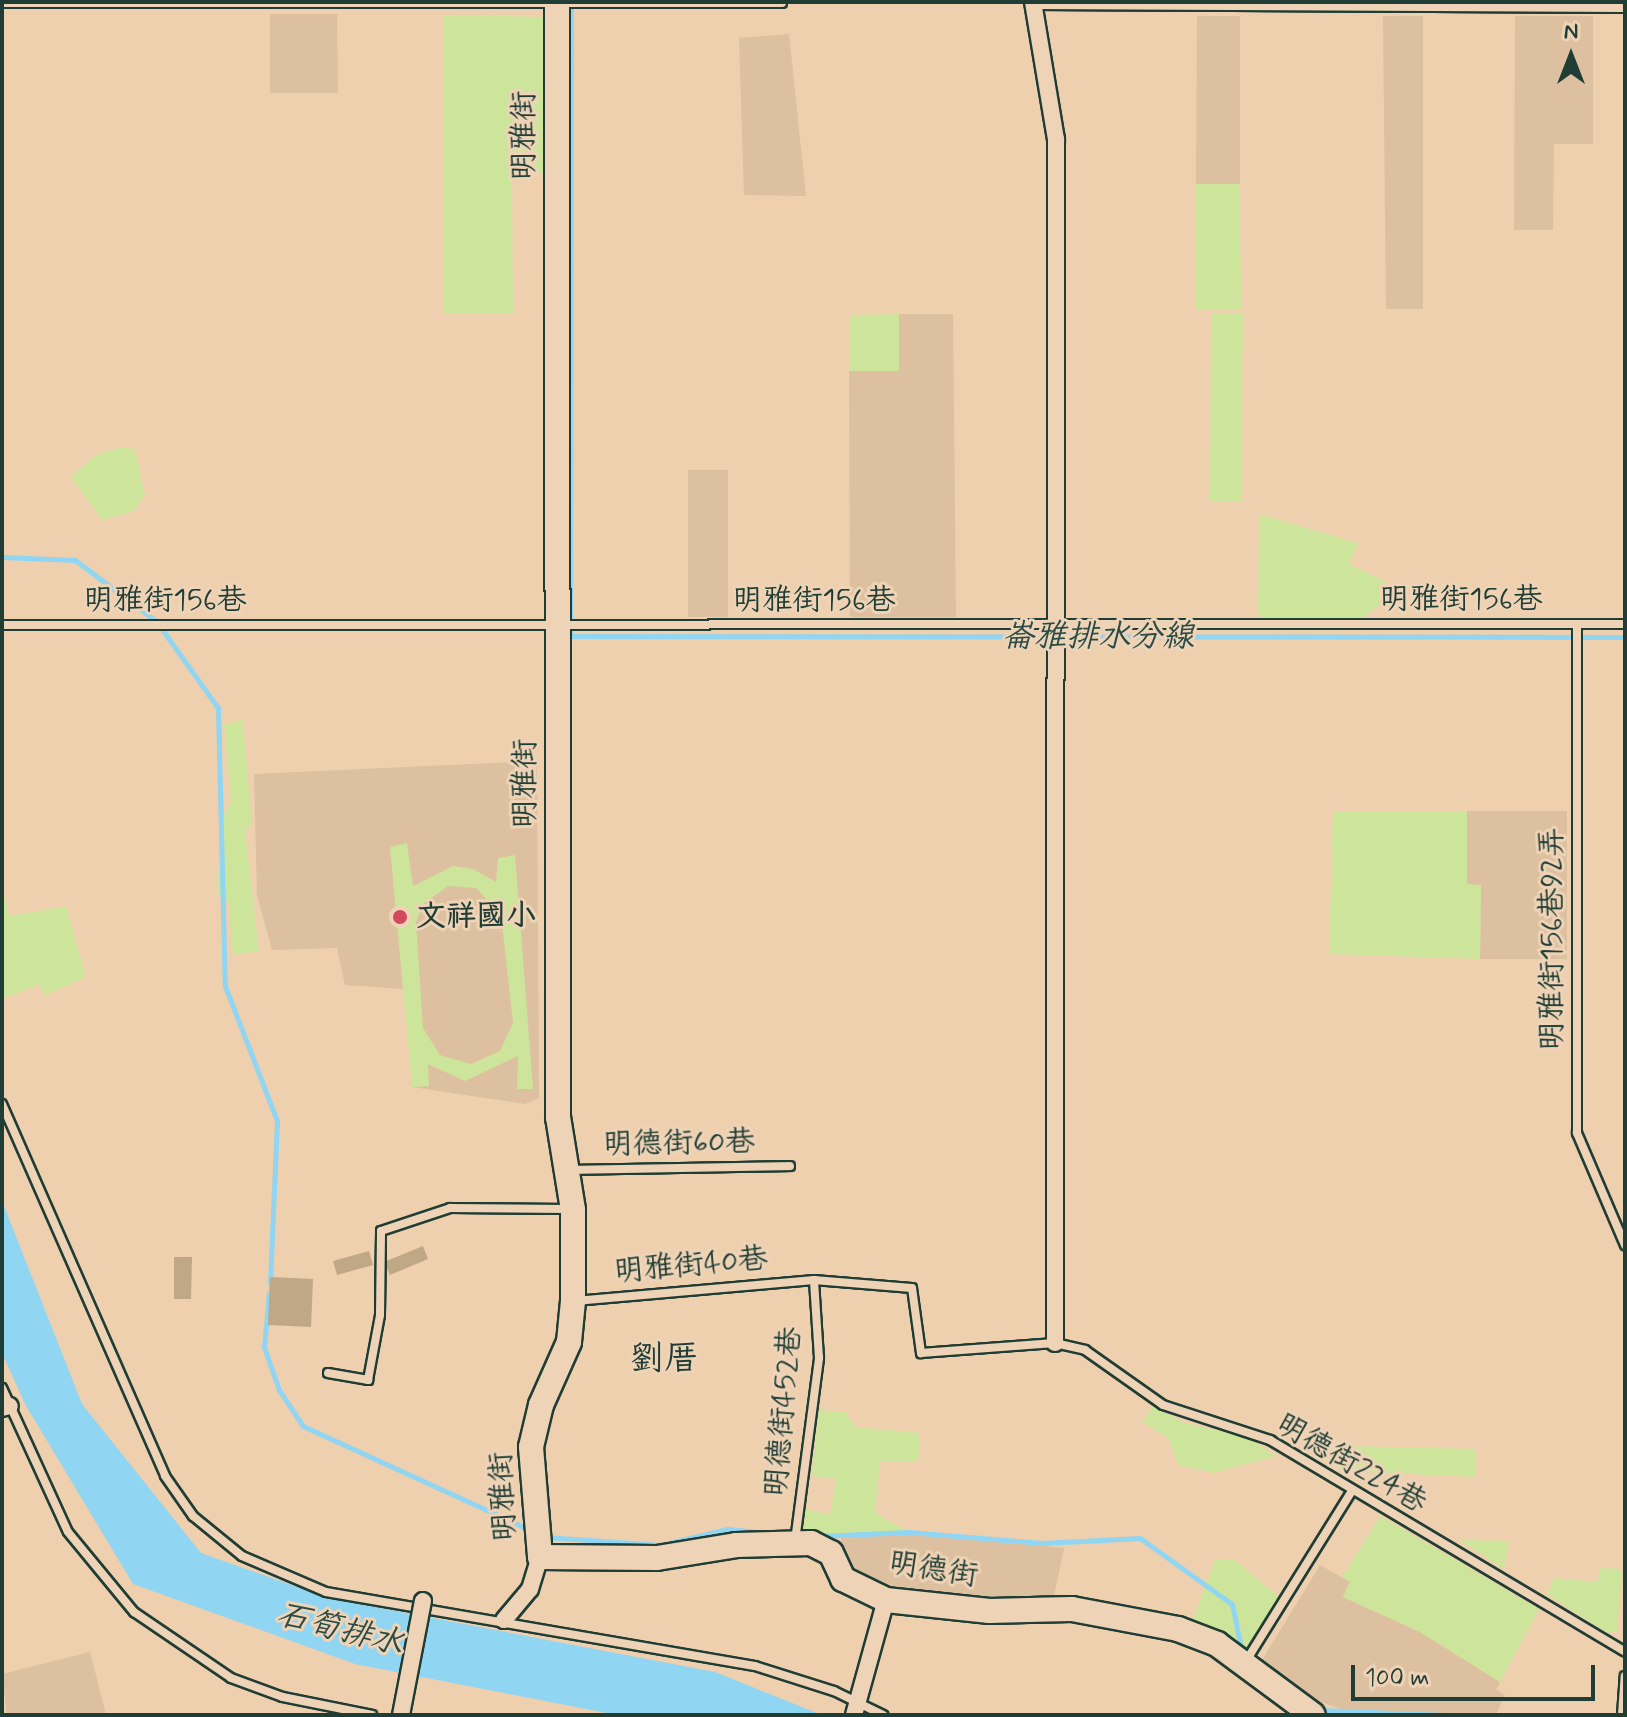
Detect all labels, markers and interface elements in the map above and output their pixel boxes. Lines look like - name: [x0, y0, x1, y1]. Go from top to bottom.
- north arrow: [1531, 16, 1611, 96]
- text: N: [1564, 18, 1578, 46]
- street label: 明雅街: [507, 91, 543, 181]
- street label: 明雅街156巷: [1379, 582, 1543, 618]
- street label: 明雅街156巷: [83, 583, 247, 619]
- street label: 明雅街156巷: [732, 583, 896, 619]
- water label: 崙雅排水分線: [1002, 618, 1194, 656]
- street label: 明雅街: [508, 739, 544, 829]
- street label: 明雅街156巷92弄: [1535, 827, 1571, 1051]
- place label: 文祥國小: [416, 899, 536, 935]
- marker: 文祥國小: [391, 908, 409, 926]
- street label: 明德街60巷: [602, 1125, 756, 1163]
- street label: 明雅街40巷: [612, 1241, 770, 1291]
- street label: 明德街452巷: [759, 1325, 809, 1499]
- district label: 劉厝: [630, 1340, 698, 1380]
- street label: 明德街224巷: [1269, 1406, 1433, 1522]
- street label: 明雅街: [484, 1451, 524, 1543]
- street label: 明德街: [886, 1545, 980, 1595]
- water label: 石筍排水: [273, 1596, 407, 1664]
- scale bar: [1355, 1649, 1599, 1699]
- text: 100 m: [1365, 1663, 1429, 1694]

